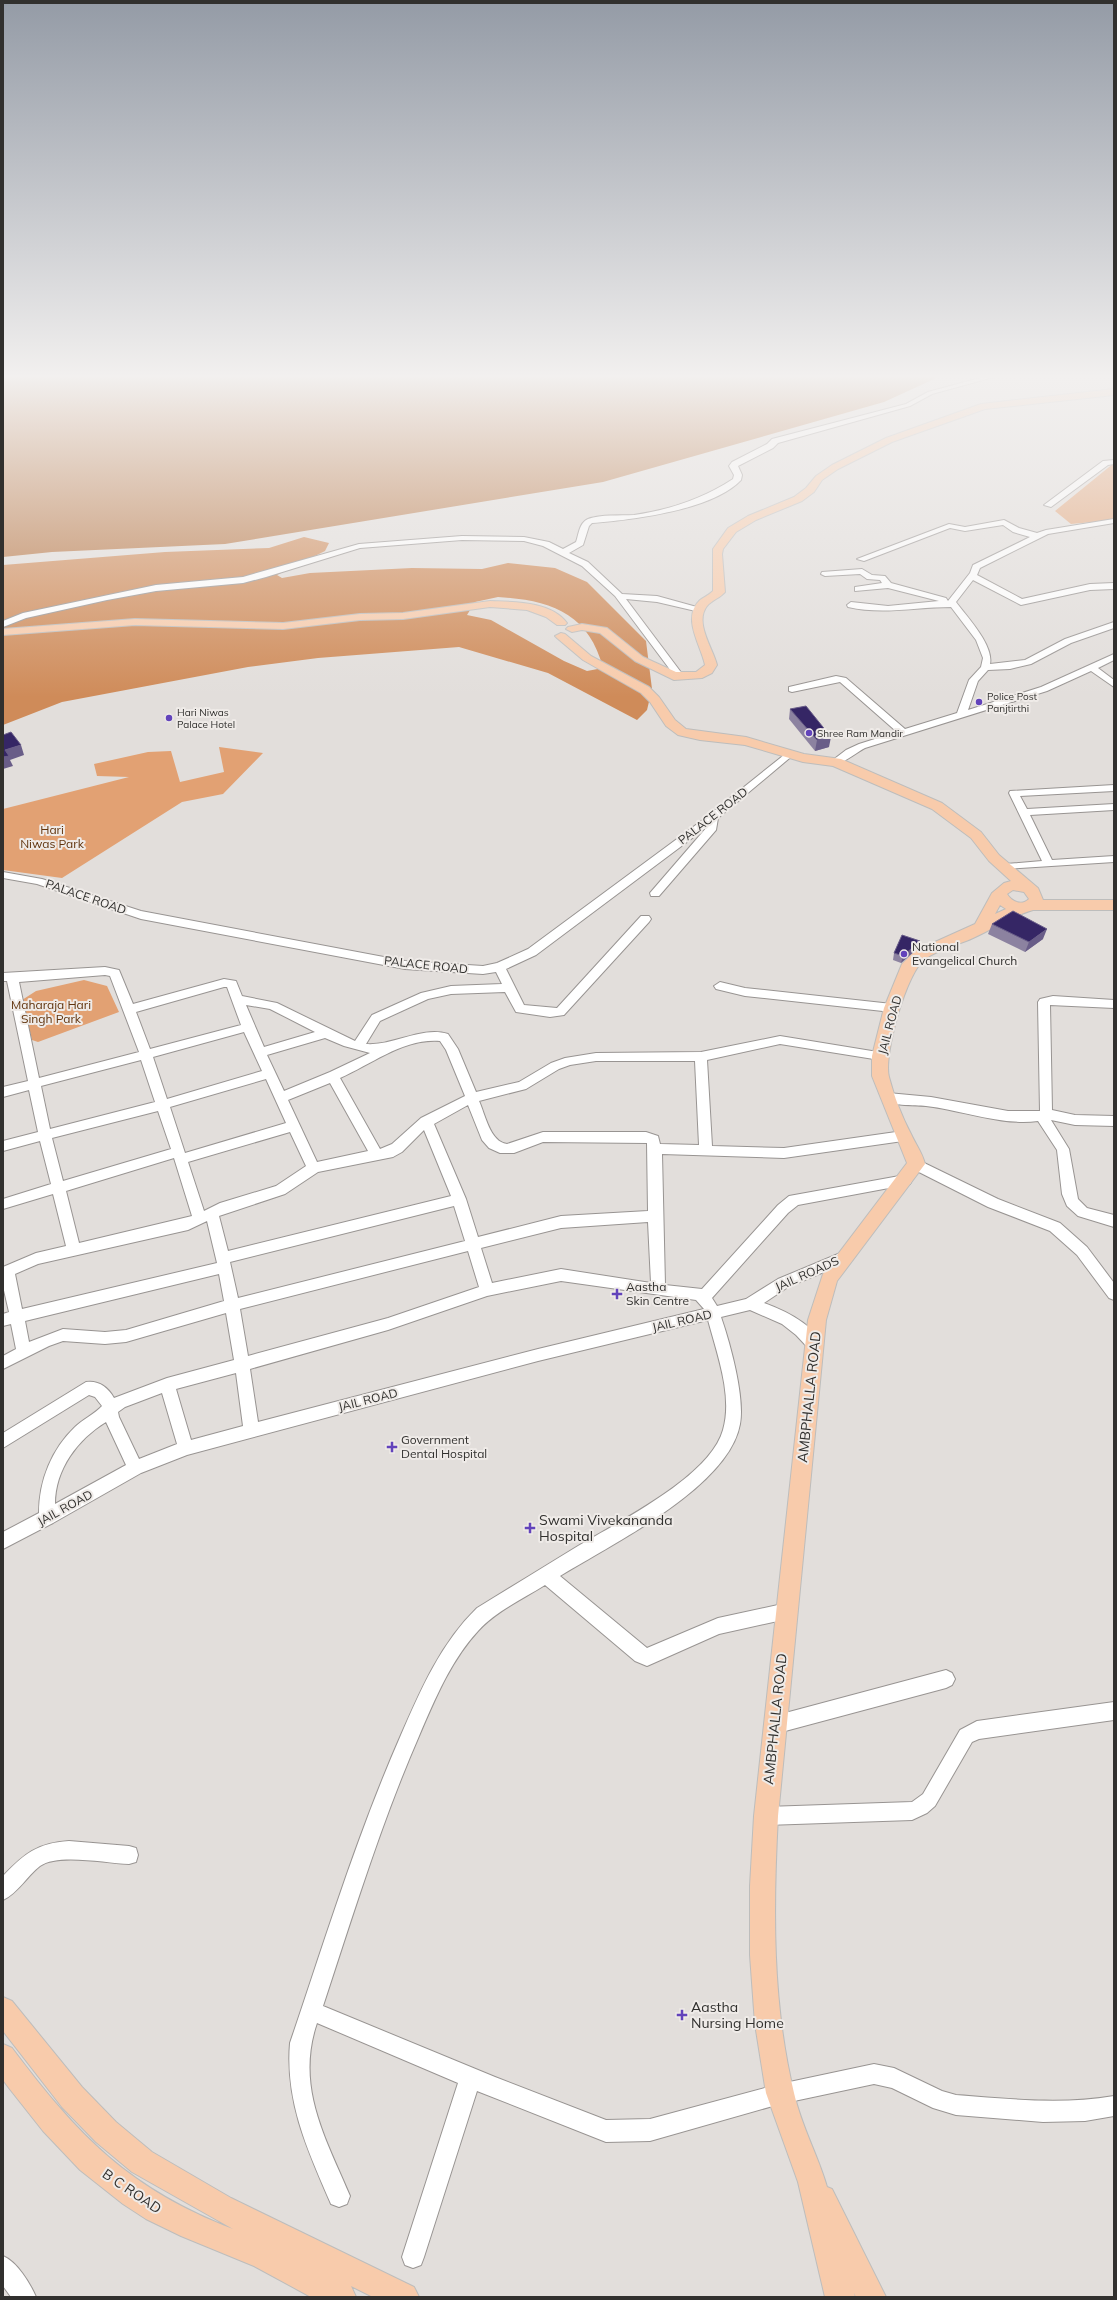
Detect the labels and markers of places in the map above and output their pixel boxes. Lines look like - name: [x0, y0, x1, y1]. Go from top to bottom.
- place label: Police Post Panjtirthi: [987, 690, 1038, 715]
- marker: Police Post Panjtirthi: [974, 697, 984, 707]
- place label: Hari Niwas Palace Hotel: [177, 706, 235, 731]
- marker: Hari Niwas Palace Hotel: [164, 713, 174, 723]
- place label: Shree Ram Mandir: [817, 727, 903, 740]
- marker: Shree Ram Mandir: [804, 728, 814, 738]
- place label: National Evangelical Church: [912, 939, 1017, 968]
- marker: National Evangelical Church: [899, 949, 909, 959]
- place label: Aastha Skin Centre: [626, 1279, 689, 1308]
- marker: Aastha Skin Centre: [611, 1288, 623, 1300]
- place label: Government Dental Hospital: [401, 1432, 487, 1461]
- marker: Government Dental Hospital: [386, 1441, 398, 1453]
- place label: Swami Vivekananda Hospital: [539, 1511, 673, 1545]
- marker: Swami Vivekananda Hospital: [524, 1522, 536, 1534]
- place label: Aastha Nursing Home: [691, 1998, 784, 2032]
- marker: Aastha Nursing Home: [676, 2009, 688, 2021]

